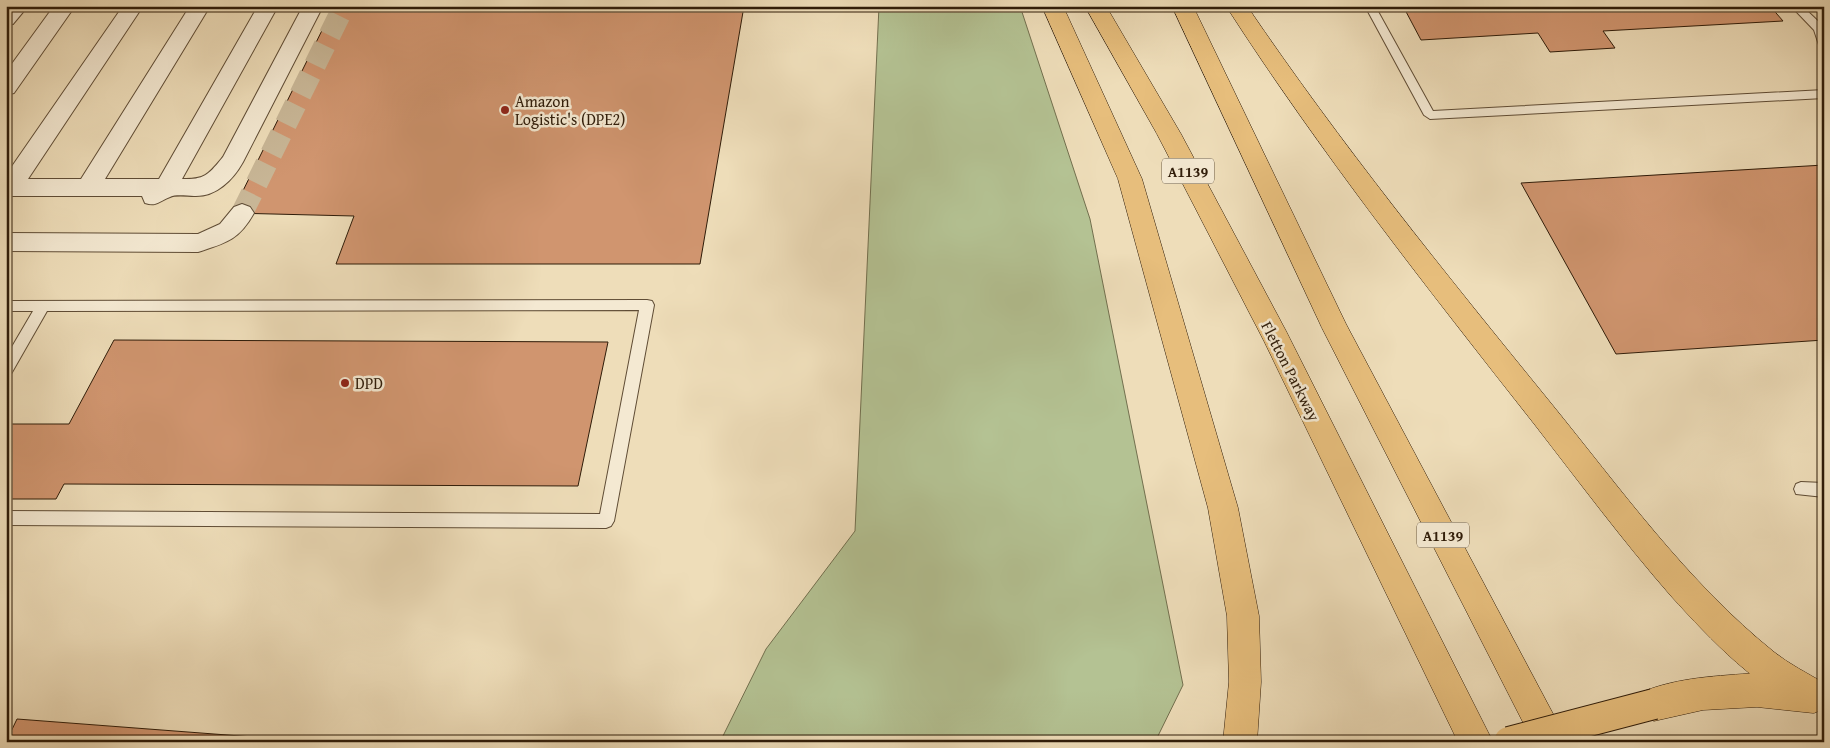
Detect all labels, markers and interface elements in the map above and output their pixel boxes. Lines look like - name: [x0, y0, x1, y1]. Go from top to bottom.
- place label: Amazon Logistic's (DPE2): [515, 89, 625, 131]
- marker: Amazon Logistic's (DPE2): [499, 104, 511, 116]
- road number: A1139: [1162, 158, 1214, 184]
- street label: Fletton Parkway: [1255, 317, 1327, 425]
- place label: DPD: [355, 371, 383, 395]
- marker: DPD: [339, 377, 351, 389]
- road number: A1139: [1417, 522, 1469, 548]

